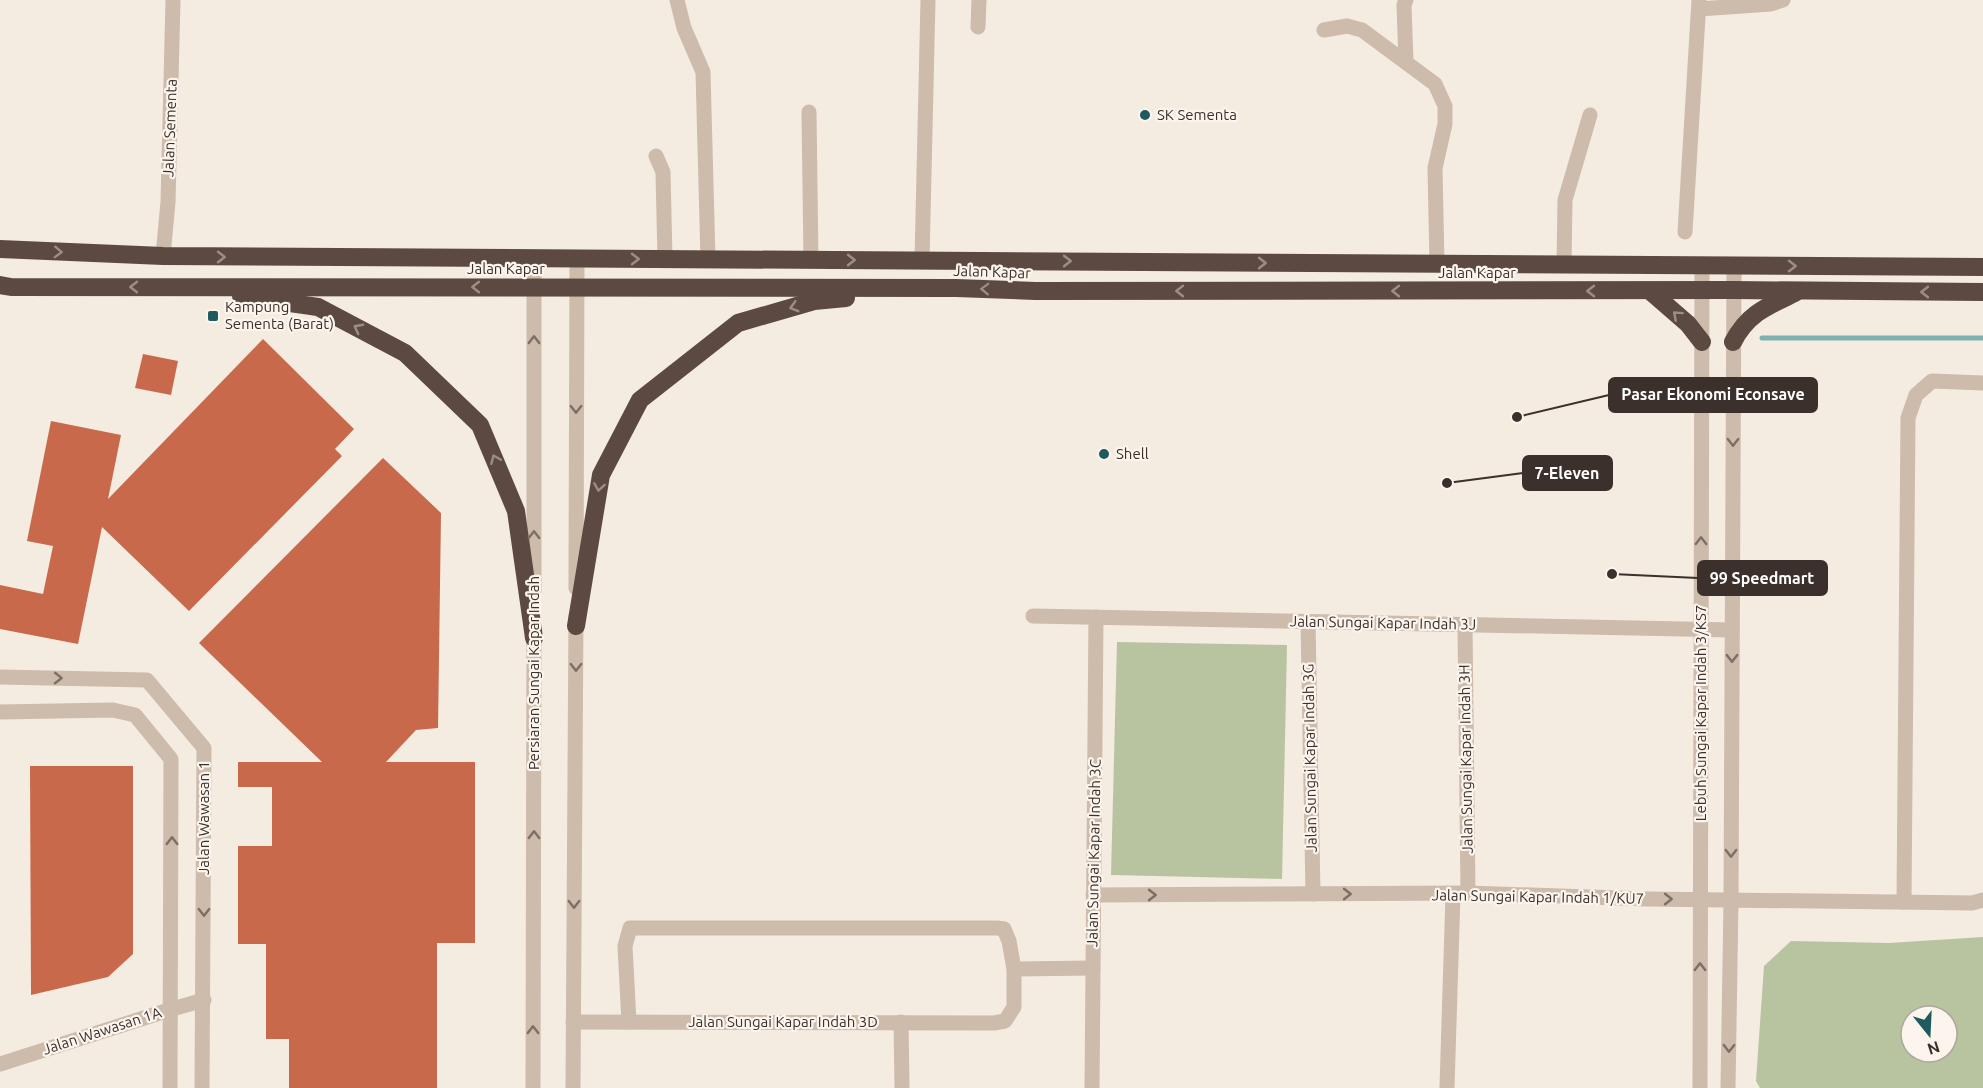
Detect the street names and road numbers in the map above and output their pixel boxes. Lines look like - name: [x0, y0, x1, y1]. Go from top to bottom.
- street label: Jalan Sementa: [159, 79, 180, 177]
- street label: Jalan Kapar: [467, 260, 545, 277]
- street label: Jalan Kapar: [953, 262, 1031, 281]
- street label: Jalan Kapar: [1438, 264, 1516, 281]
- street label: Persiaran Sungai Kapar Indah: [525, 576, 542, 770]
- street label: Lebuh Sungai Kapar Indah 3/KS7: [1692, 605, 1709, 821]
- street label: Jalan Sungai Kapar Indah 3J: [1290, 612, 1476, 633]
- street label: Jalan Sungai Kapar Indah 3G: [1299, 663, 1320, 853]
- street label: Jalan Sungai Kapar Indah 3H: [1455, 664, 1476, 854]
- street label: Jalan Sungai Kapar Indah 3C: [1083, 759, 1104, 947]
- street label: Jalan Wawasan 1: [195, 761, 212, 875]
- street label: Jalan Sungai Kapar Indah 1/KU7: [1432, 886, 1644, 907]
- street label: Jalan Wawasan 1A: [40, 1003, 164, 1058]
- street label: Jalan Sungai Kapar Indah 3D: [688, 1013, 878, 1030]

